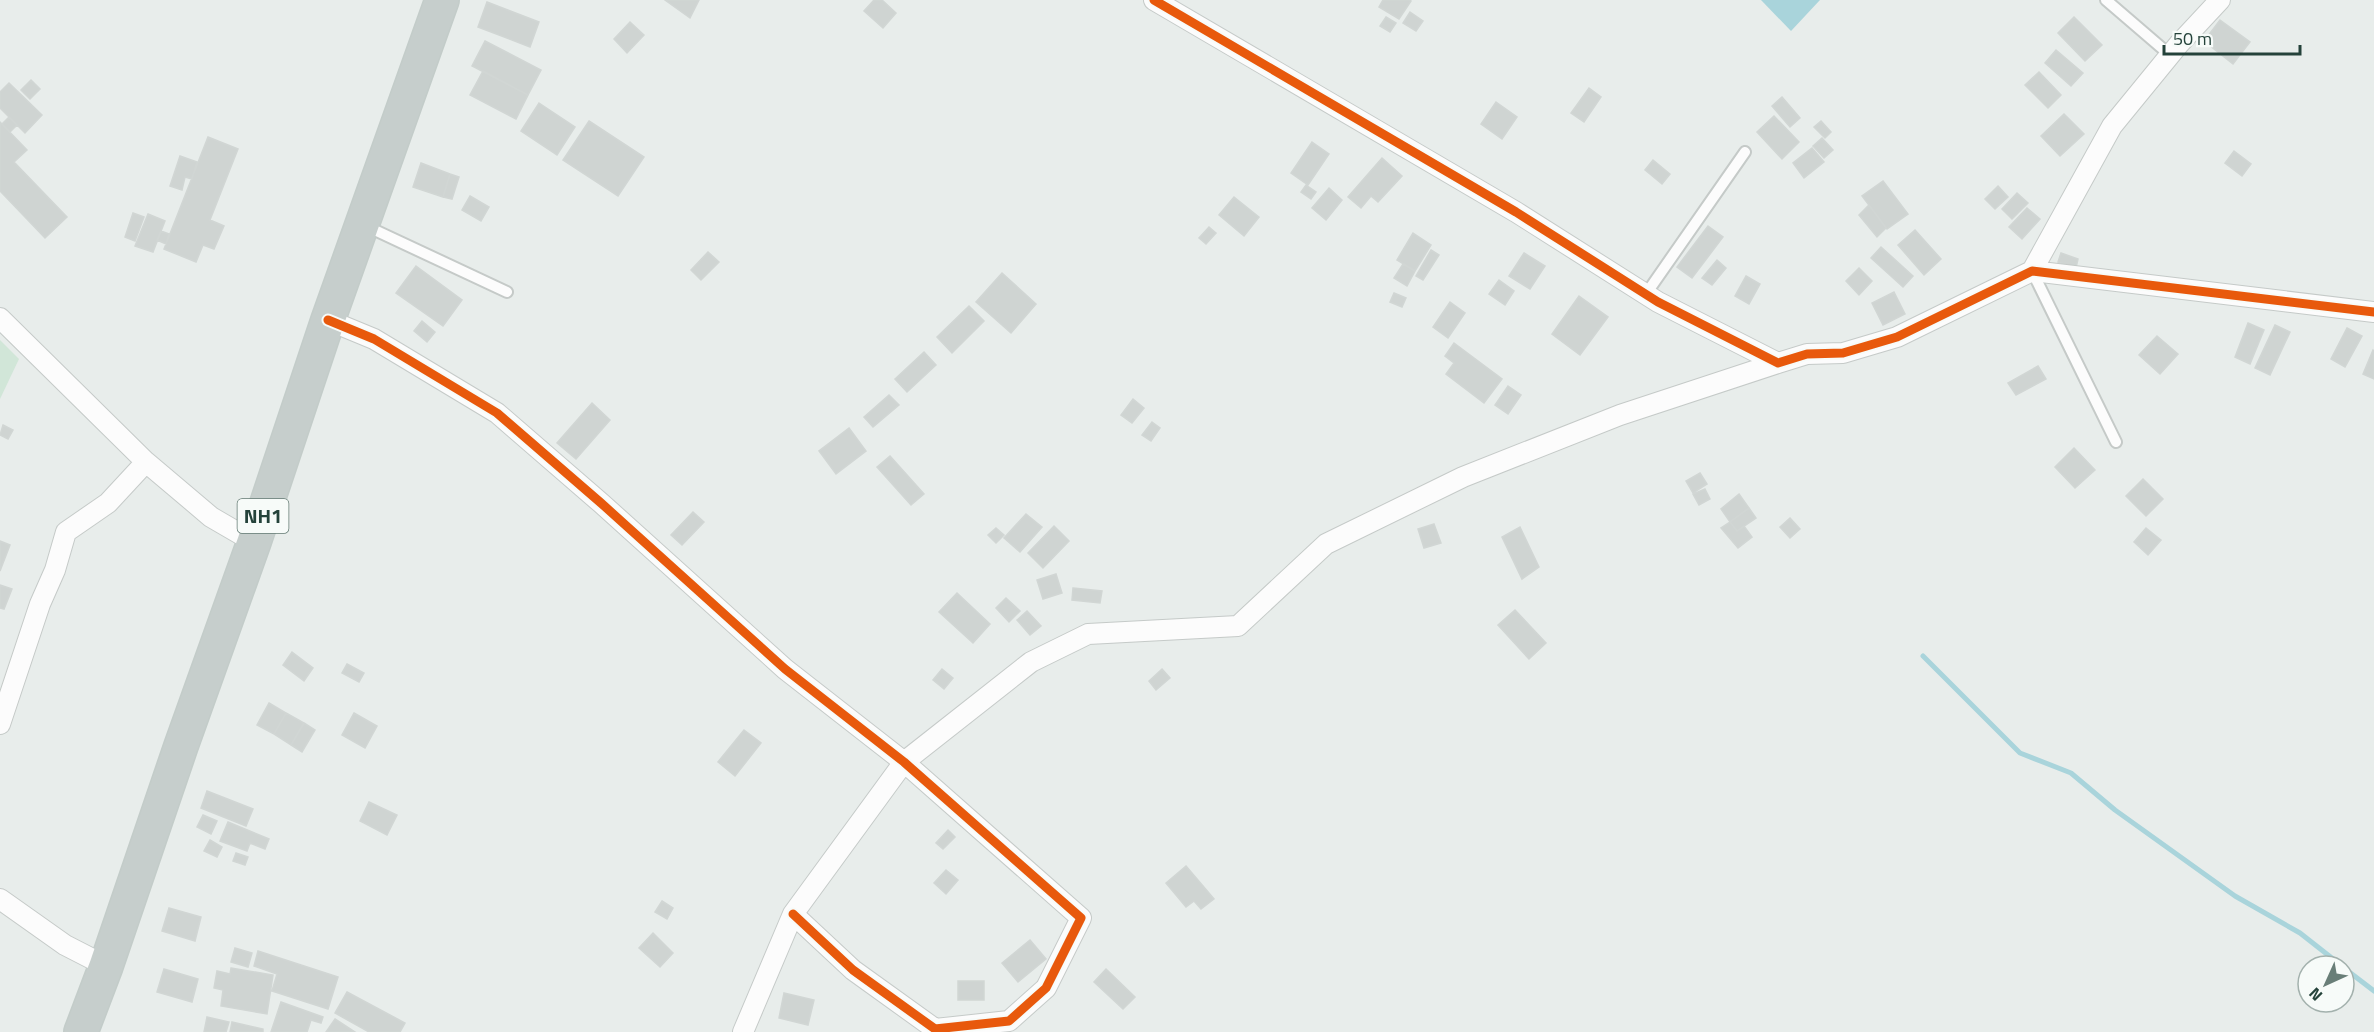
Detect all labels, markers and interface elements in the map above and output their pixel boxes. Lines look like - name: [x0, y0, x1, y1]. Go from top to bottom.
- scale bar: [2164, 18, 2300, 56]
- text: 50 m: [2173, 25, 2212, 52]
- road number: NH1: [238, 499, 288, 533]
- north arrow: [2296, 954, 2356, 1014]
- text: N: [2303, 982, 2328, 1007]

